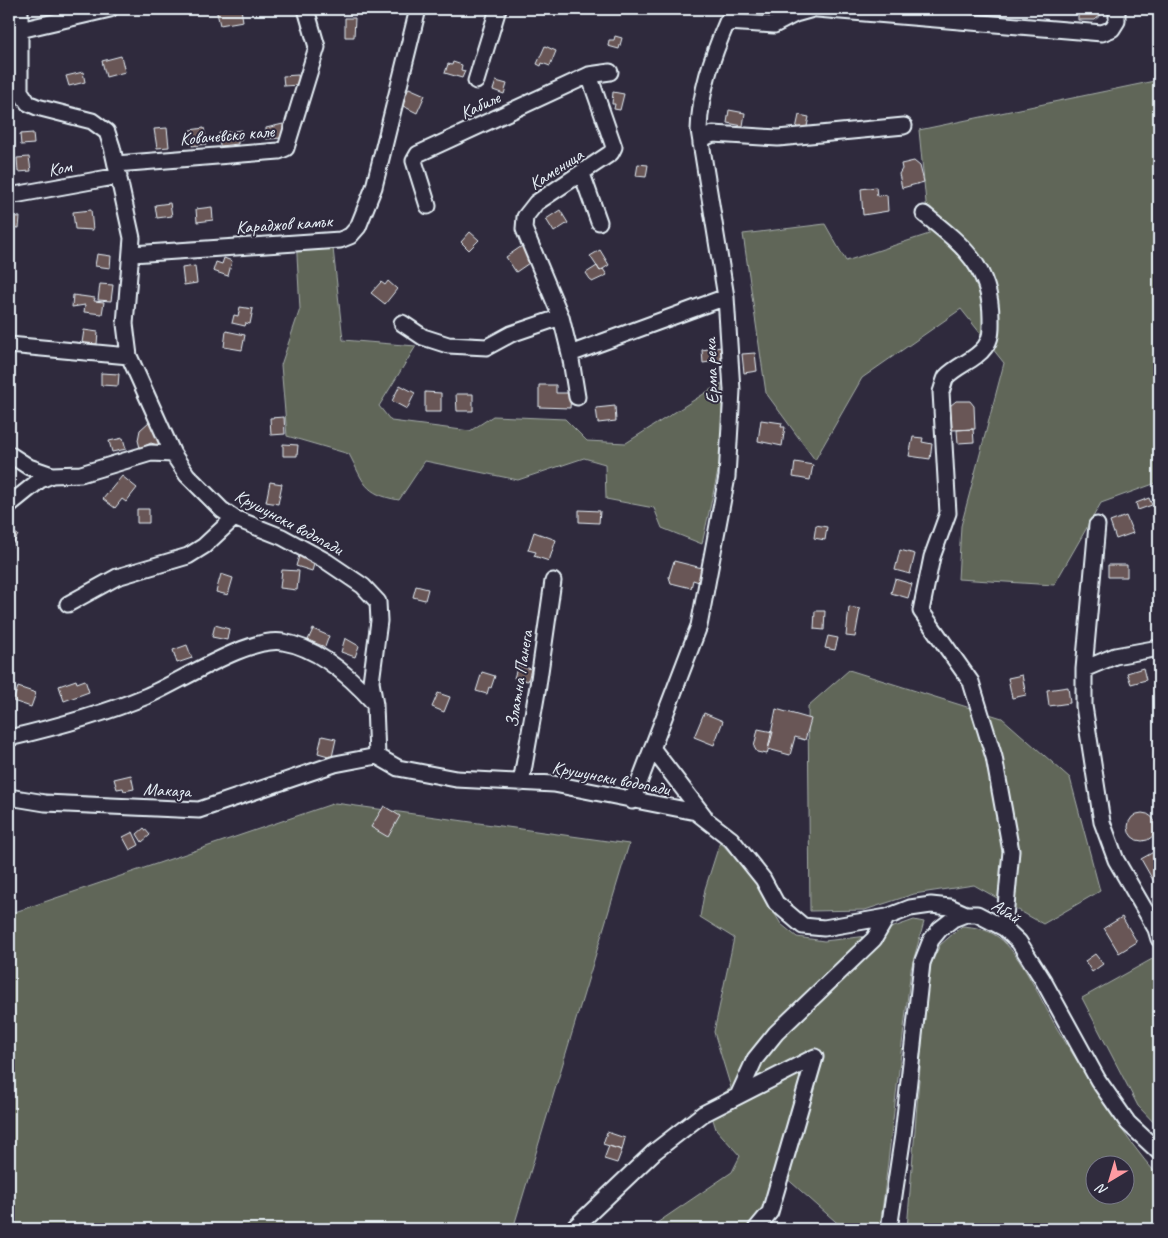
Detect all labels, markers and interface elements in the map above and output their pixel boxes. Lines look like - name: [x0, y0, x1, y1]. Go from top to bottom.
- street label: Кабиле: [457, 86, 504, 124]
- street label: Ковачевско кале: [179, 120, 276, 150]
- street label: Каменица: [525, 143, 588, 195]
- street label: Ком: [46, 155, 75, 181]
- street label: Караджов камък: [235, 210, 335, 238]
- street label: Ерма река: [699, 336, 723, 404]
- street label: Крушунски водопади: [231, 484, 348, 560]
- street label: Златна Панега: [500, 627, 538, 729]
- street label: Крушунски водопади: [550, 756, 673, 800]
- street label: Маказа: [143, 778, 193, 803]
- street label: Абай: [987, 894, 1026, 929]
- north arrow: [1086, 1156, 1136, 1206]
- text: N: [1092, 1179, 1111, 1199]

